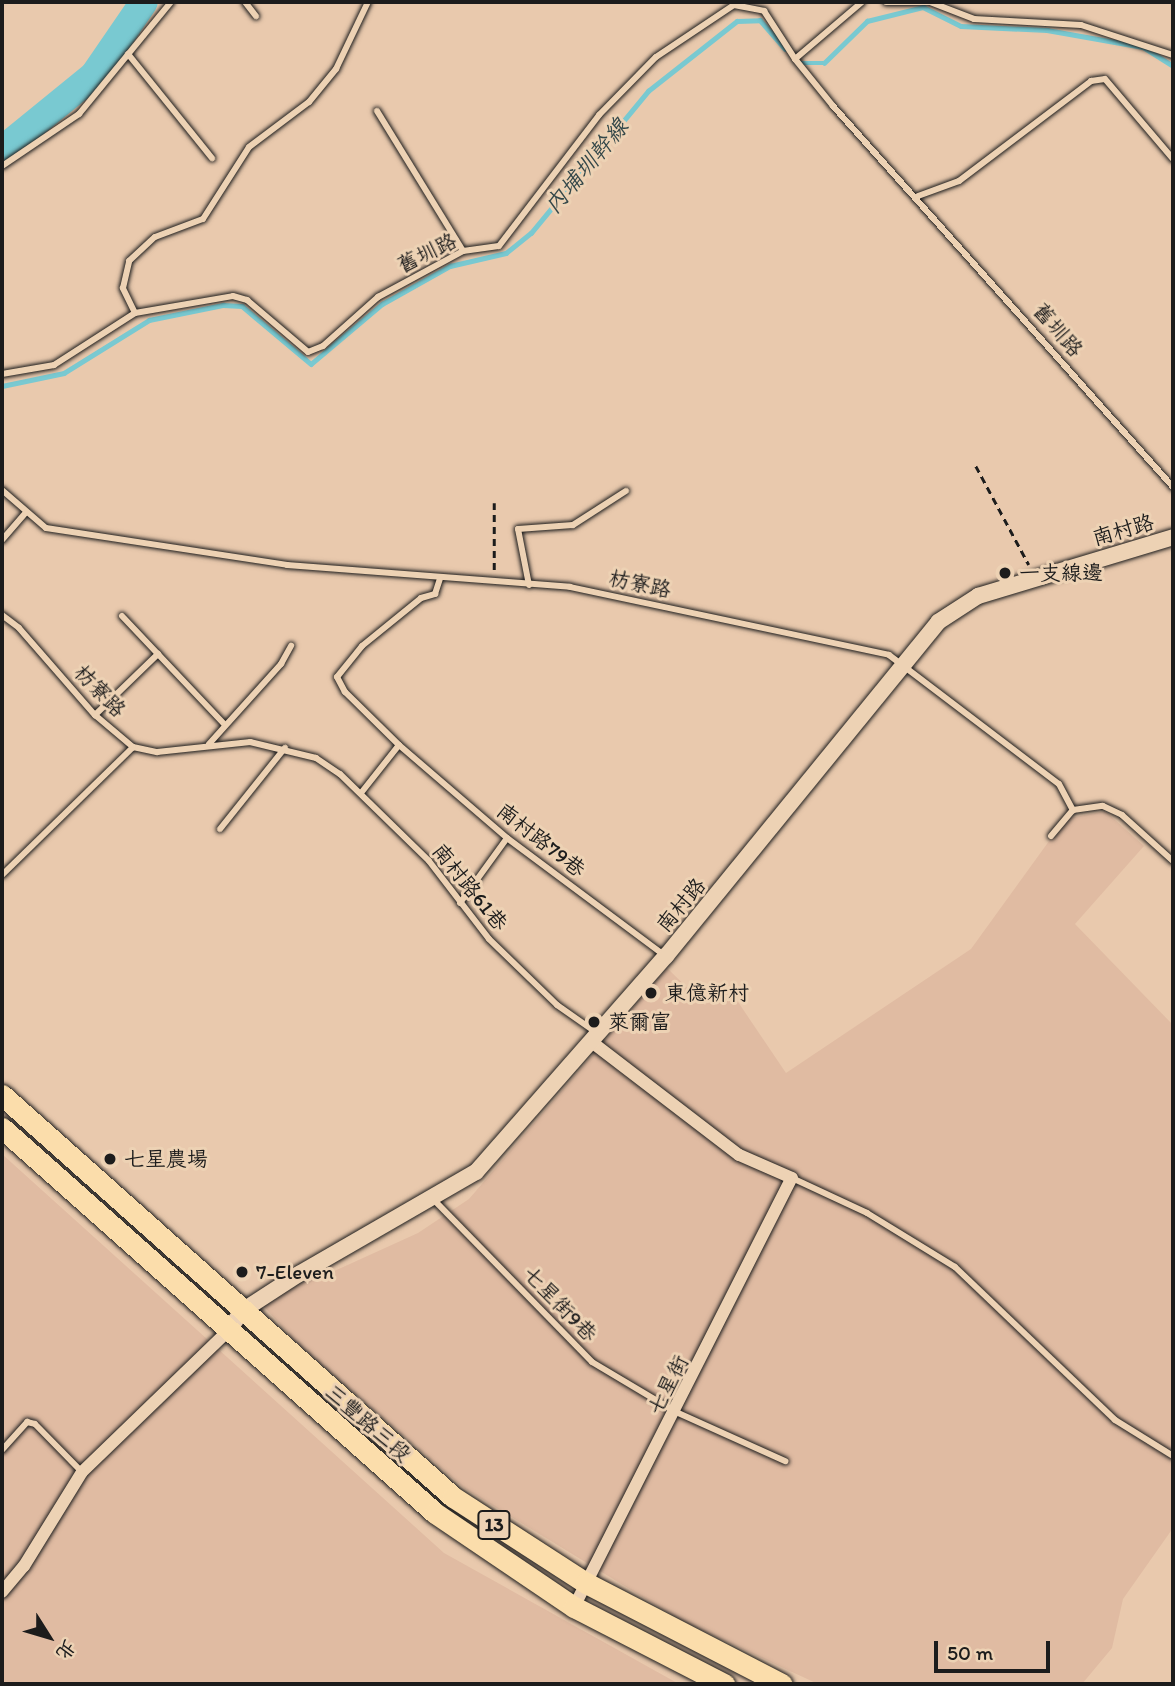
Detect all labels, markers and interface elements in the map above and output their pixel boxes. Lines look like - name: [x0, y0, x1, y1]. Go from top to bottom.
- water label: 內埔圳幹線: [538, 113, 634, 219]
- street label: 舊圳路: [393, 228, 461, 278]
- street label: 舊圳路: [1028, 298, 1088, 362]
- street label: 南村路: [1089, 509, 1157, 551]
- place label: 一支線邊: [1019, 560, 1103, 586]
- street label: 枋寮路: [607, 565, 673, 603]
- marker: 一支線邊: [997, 565, 1013, 581]
- street label: 枋寮路: [69, 660, 131, 722]
- street label: 南村路79巷: [492, 798, 590, 882]
- street label: 南村路61巷: [427, 838, 513, 936]
- street label: 南村路: [651, 873, 711, 937]
- place label: 東億新村: [665, 980, 749, 1006]
- marker: 東億新村: [643, 985, 659, 1001]
- place label: 萊爾富: [608, 1009, 671, 1035]
- marker: 萊爾富: [586, 1014, 602, 1030]
- place label: 七星農場: [124, 1146, 208, 1172]
- marker: 七星農場: [102, 1151, 118, 1167]
- place label: 7-Eleven: [256, 1259, 334, 1285]
- street label: 七星街9巷: [518, 1261, 602, 1347]
- marker: 7-Eleven: [234, 1264, 250, 1280]
- street label: 七星街: [642, 1351, 694, 1419]
- street label: 三豐路三段: [320, 1379, 416, 1467]
- road number: 13: [476, 1510, 512, 1540]
- north arrow: [14, 1602, 84, 1672]
- scale bar: [937, 1626, 1052, 1670]
- text: 北: [51, 1635, 81, 1664]
- text: 50 m: [947, 1640, 993, 1665]

